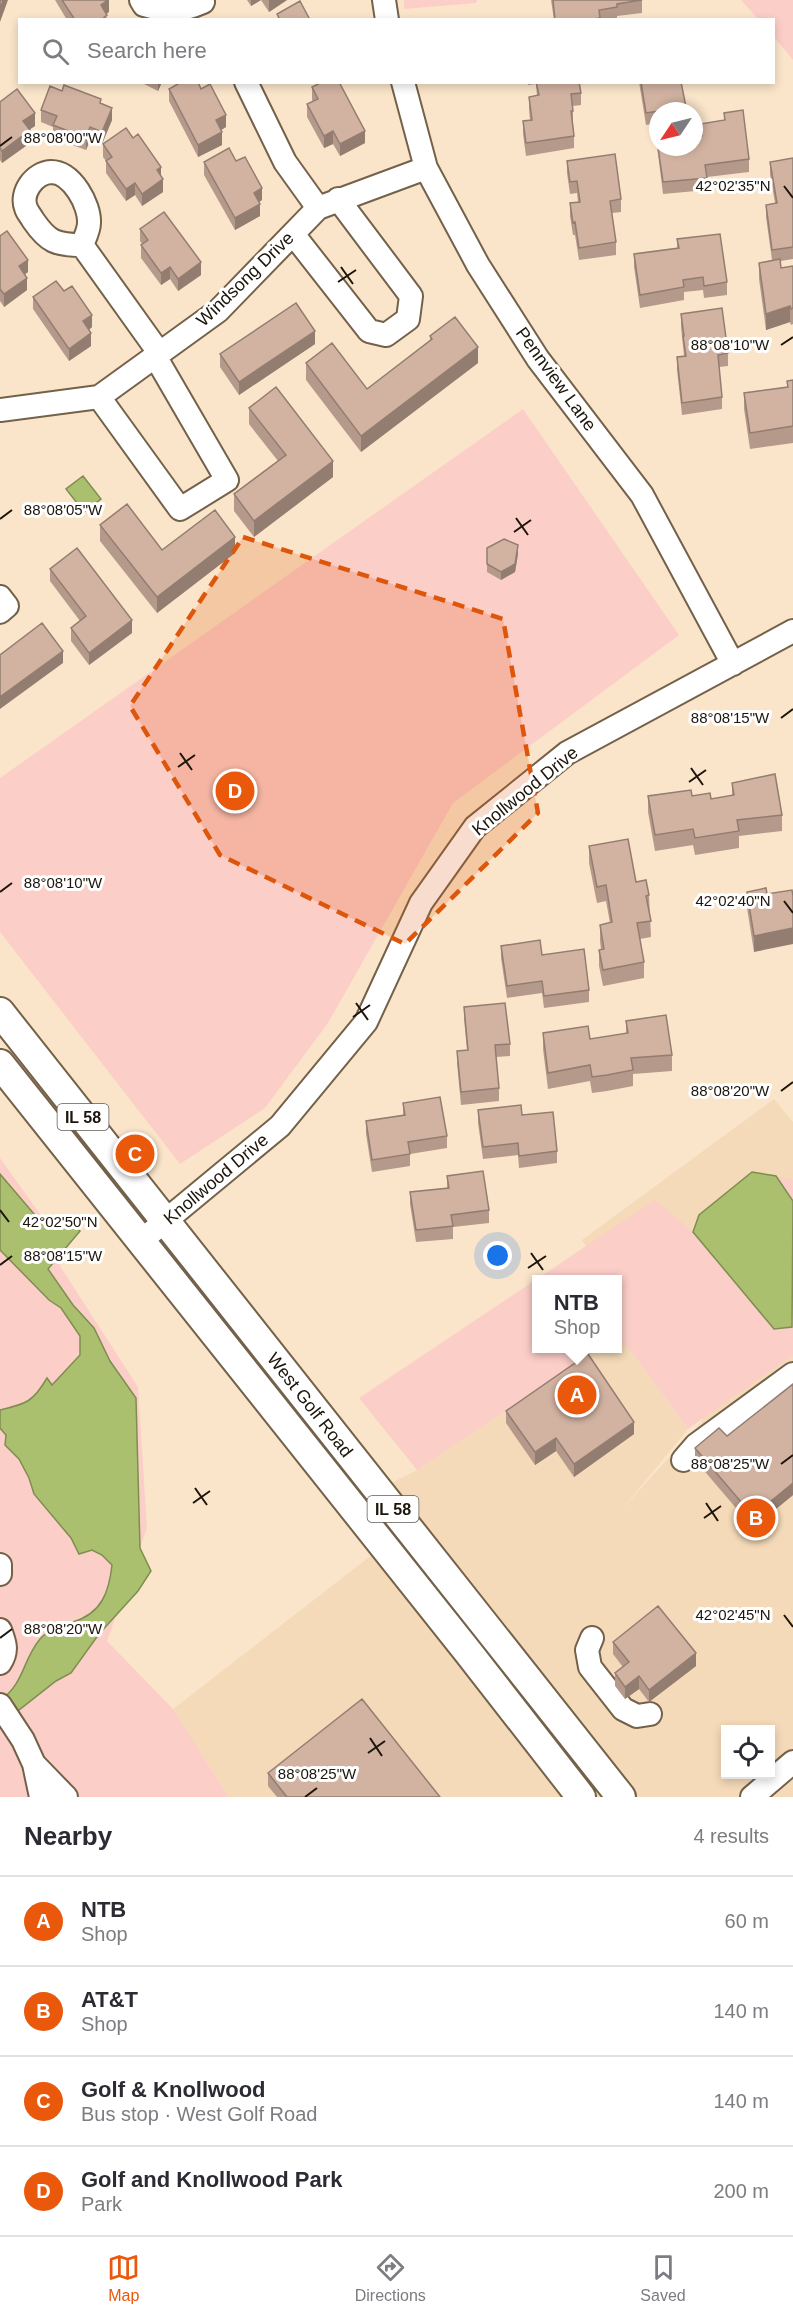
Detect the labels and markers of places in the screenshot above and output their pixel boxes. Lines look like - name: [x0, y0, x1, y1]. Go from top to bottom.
- pin: D: [216, 768, 254, 814]
- pin: C: [116, 1132, 154, 1176]
- pin: A: [558, 1372, 596, 1418]
- pin: B: [736, 1496, 776, 1540]

